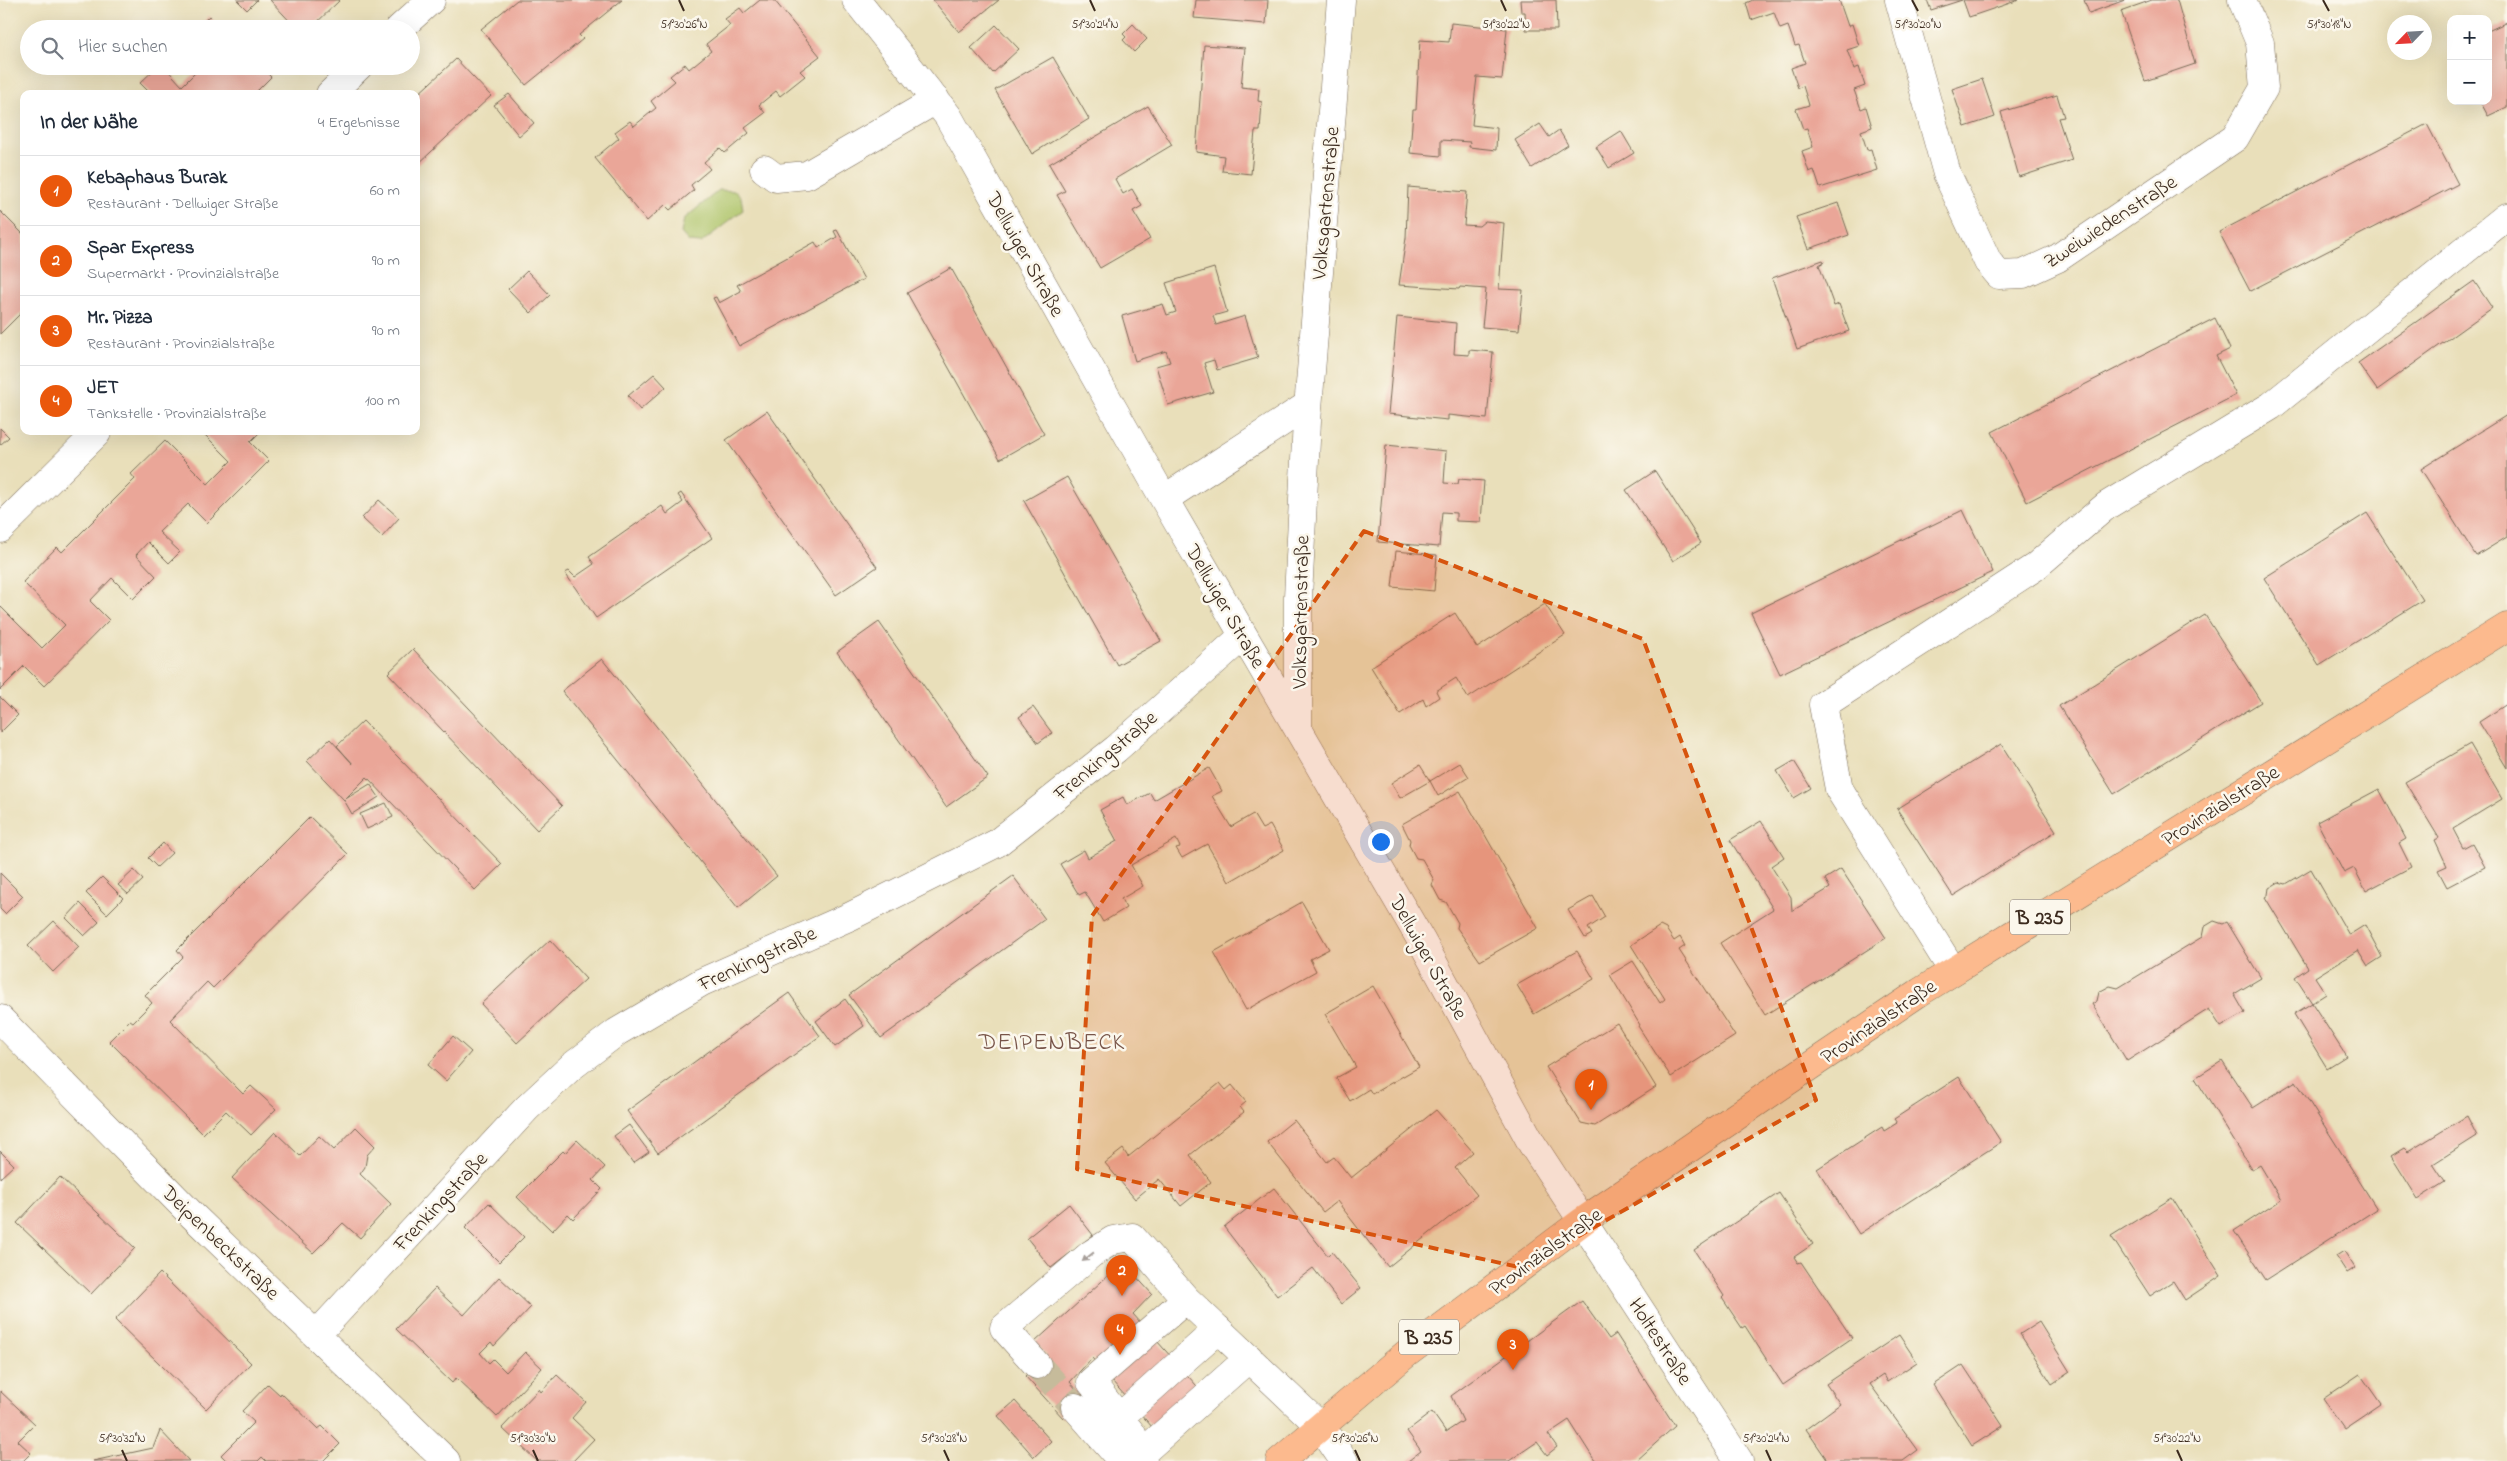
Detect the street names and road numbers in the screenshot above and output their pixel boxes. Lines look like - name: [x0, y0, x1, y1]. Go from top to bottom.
- street label: Volksgartenstraße: [1305, 125, 1351, 282]
- street label: Zweiwiedenstraße: [2039, 168, 2184, 277]
- street label: Dellwiger Straße: [975, 186, 1071, 324]
- street label: Volksgartenstraße: [1286, 534, 1320, 690]
- street label: Dellwiger Straße: [1174, 539, 1272, 676]
- street label: Frenkingstraße: [1047, 704, 1166, 811]
- street label: Provinzialstraße: [2156, 758, 2286, 855]
- street label: Dellwiger Straße: [1378, 889, 1474, 1027]
- road number: B 235: [2010, 900, 2070, 934]
- street label: Frenkingstraße: [693, 919, 823, 1002]
- street label: Provinzialstraße: [1815, 972, 1944, 1073]
- street label: Frenkingstraße: [387, 1145, 498, 1261]
- street label: Deipenbeckstraße: [153, 1178, 286, 1308]
- street label: Provinzialstraße: [1483, 1201, 1610, 1304]
- street label: Holtestraße: [1620, 1293, 1699, 1392]
- road number: B 235: [1399, 1320, 1459, 1354]

